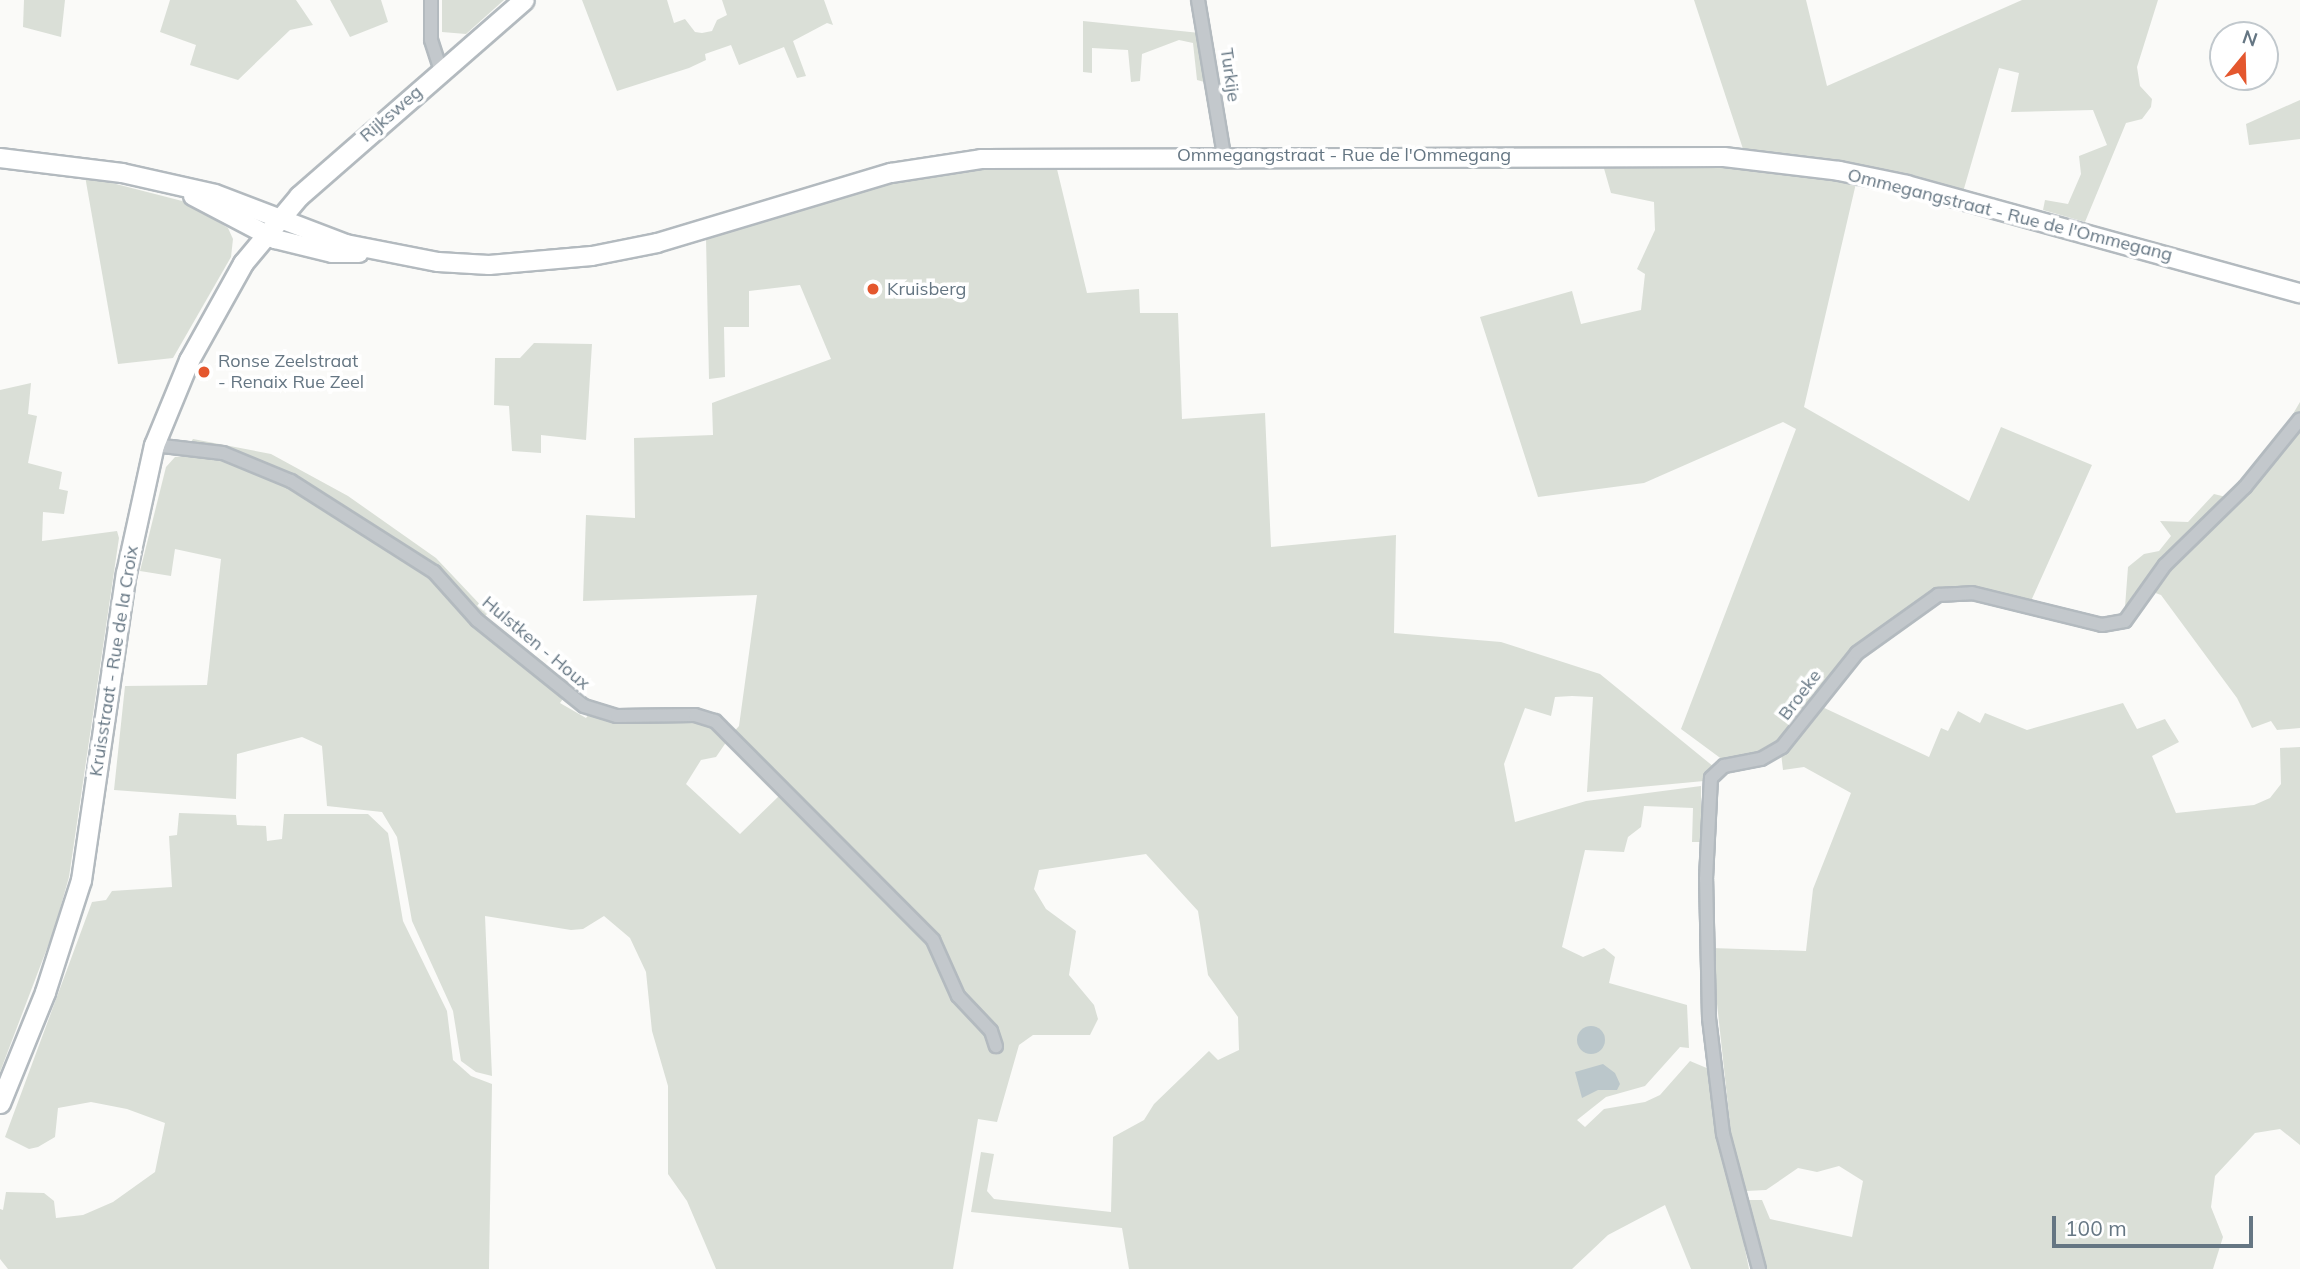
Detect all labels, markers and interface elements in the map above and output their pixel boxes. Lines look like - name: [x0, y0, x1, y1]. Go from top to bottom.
- north arrow: [2209, 21, 2279, 91]
- text: N: [2239, 24, 2261, 52]
- street label: Turkije: [1216, 47, 1244, 103]
- street label: Rijksweg: [356, 81, 426, 147]
- street label: Ommegangstraat - Rue de l'Ommegang: [1177, 144, 1511, 166]
- street label: Ommegangstraat - Rue de l'Ommegang: [1845, 164, 2175, 266]
- place label: Kruisberg: [887, 278, 966, 300]
- marker: Kruisberg: [865, 281, 881, 297]
- place label: Ronse Zeelstraat - Renaix Rue Zeel: [218, 351, 364, 394]
- marker: Ronse Zeelstraat - Renaix Rue Zeel: [196, 364, 212, 380]
- street label: Kruisstraat - Rue de la Croix: [85, 544, 143, 778]
- street label: Hulstken - Houx: [478, 592, 594, 694]
- street label: Broeke: [1774, 666, 1826, 724]
- scale bar: [2055, 1202, 2256, 1246]
- text: 100 m: [2065, 1215, 2127, 1241]

